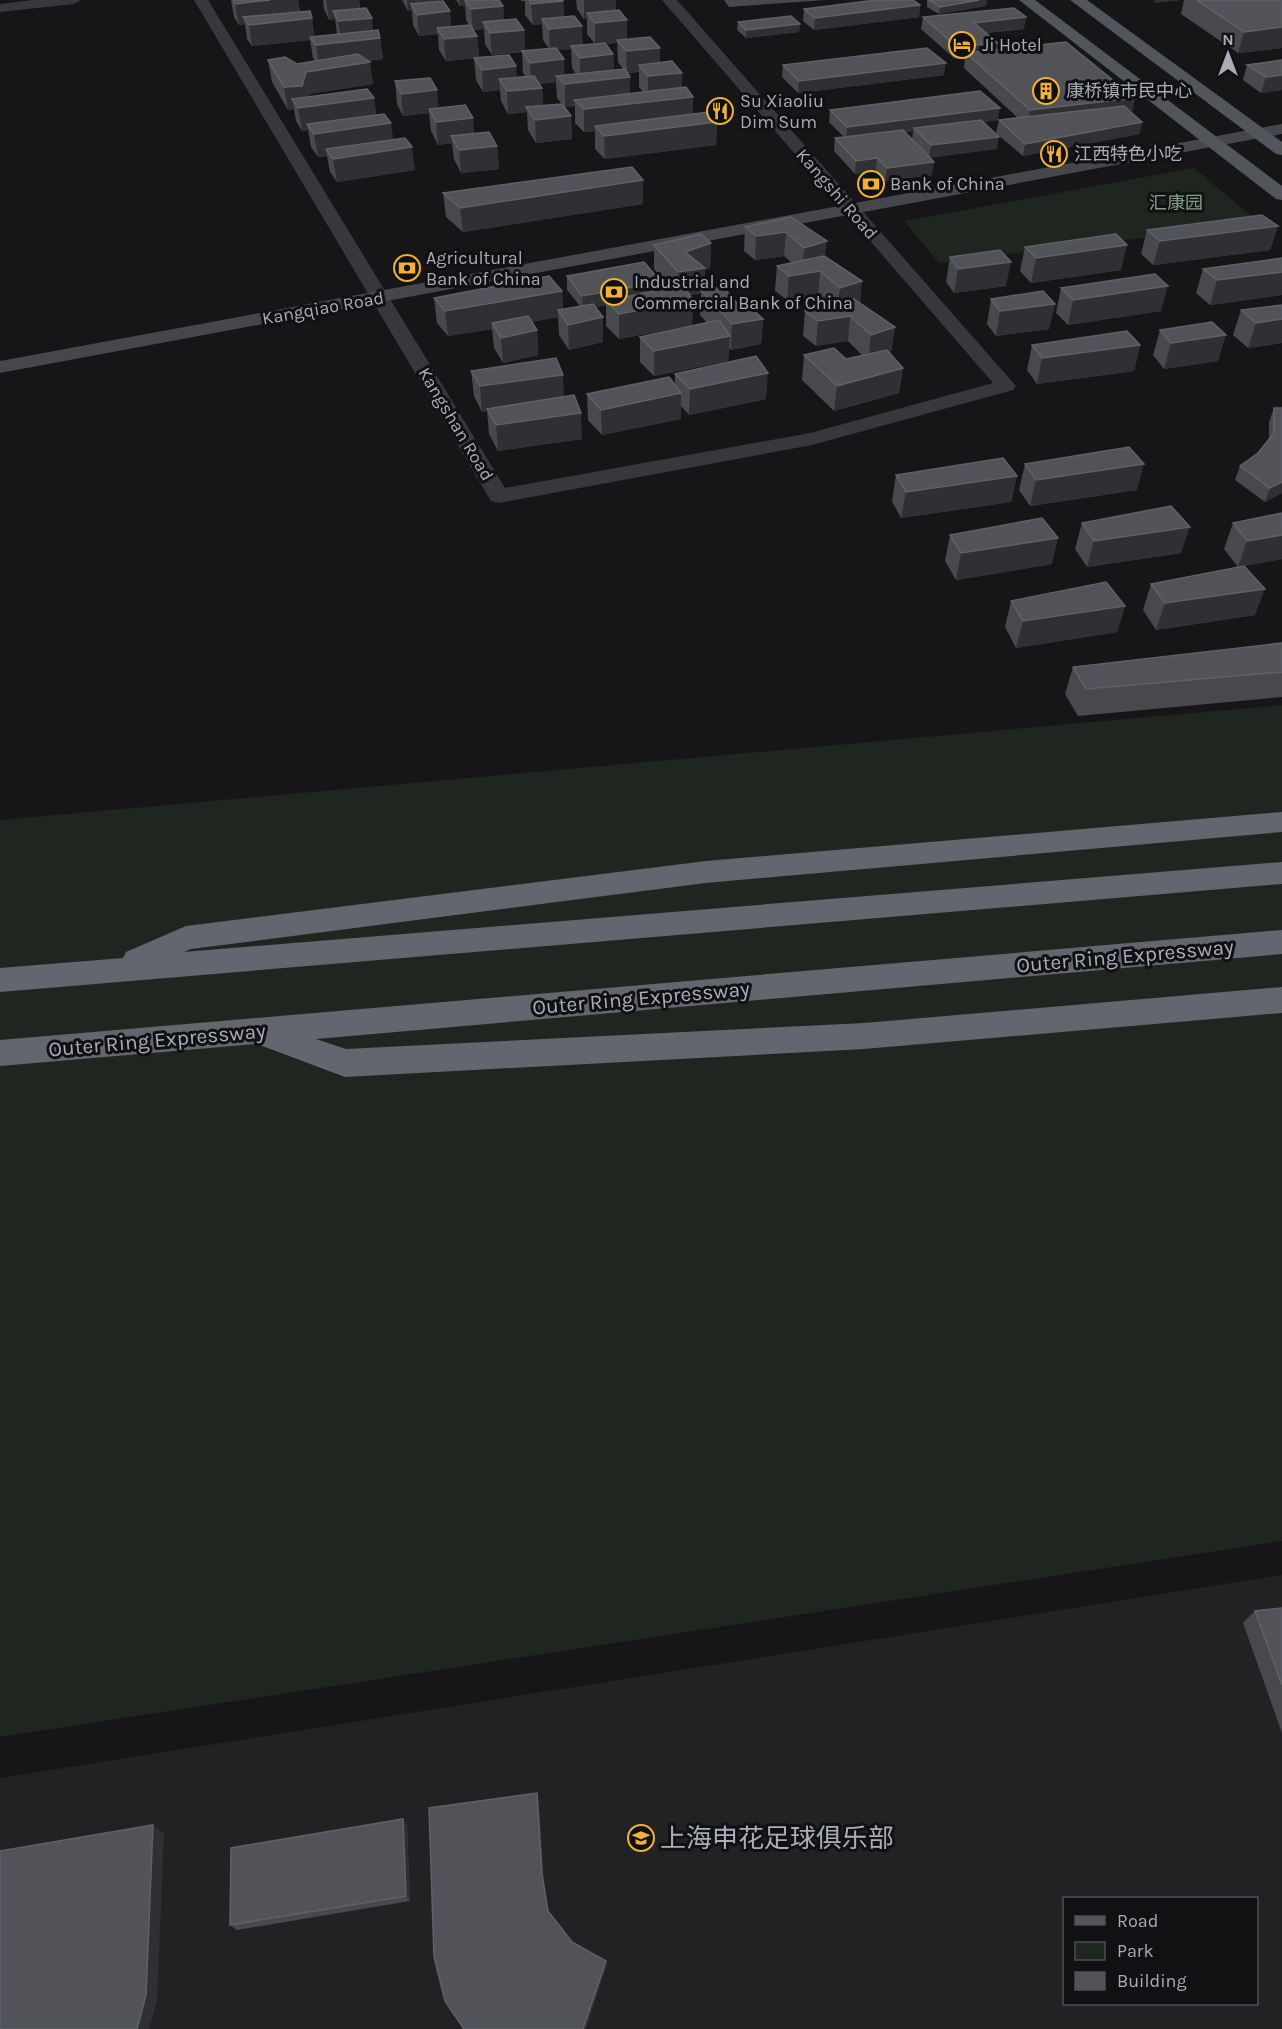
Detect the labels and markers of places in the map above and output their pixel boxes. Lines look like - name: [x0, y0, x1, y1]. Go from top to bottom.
- hotel icon: Ji Hotel: [947, 30, 977, 60]
- place label: Ji Hotel: [982, 34, 1042, 56]
- building icon: 康桥镇市民中心: [1031, 76, 1061, 106]
- place label: 康桥镇市民中心: [1066, 80, 1192, 102]
- place label: Su Xiaoliu Dim Sum: [740, 90, 824, 133]
- restaurant icon: Su Xiaoliu Dim Sum: [705, 96, 735, 126]
- restaurant icon: 江西特色小吃: [1039, 139, 1069, 169]
- place label: 江西特色小吃: [1074, 143, 1182, 165]
- bank icon: Bank of China: [856, 169, 886, 199]
- place label: Bank of China: [890, 173, 1005, 195]
- place label: Agricultural Bank of China: [426, 247, 541, 290]
- bank icon: Agricultural Bank of China: [392, 253, 422, 283]
- place label: Industrial and Commercial Bank of China: [634, 271, 853, 314]
- bank icon: Industrial and Commercial Bank of China: [599, 277, 629, 307]
- school or university icon: 上海申花足球俱乐部: [626, 1823, 656, 1853]
- place label: 上海申花足球俱乐部: [660, 1823, 894, 1854]

